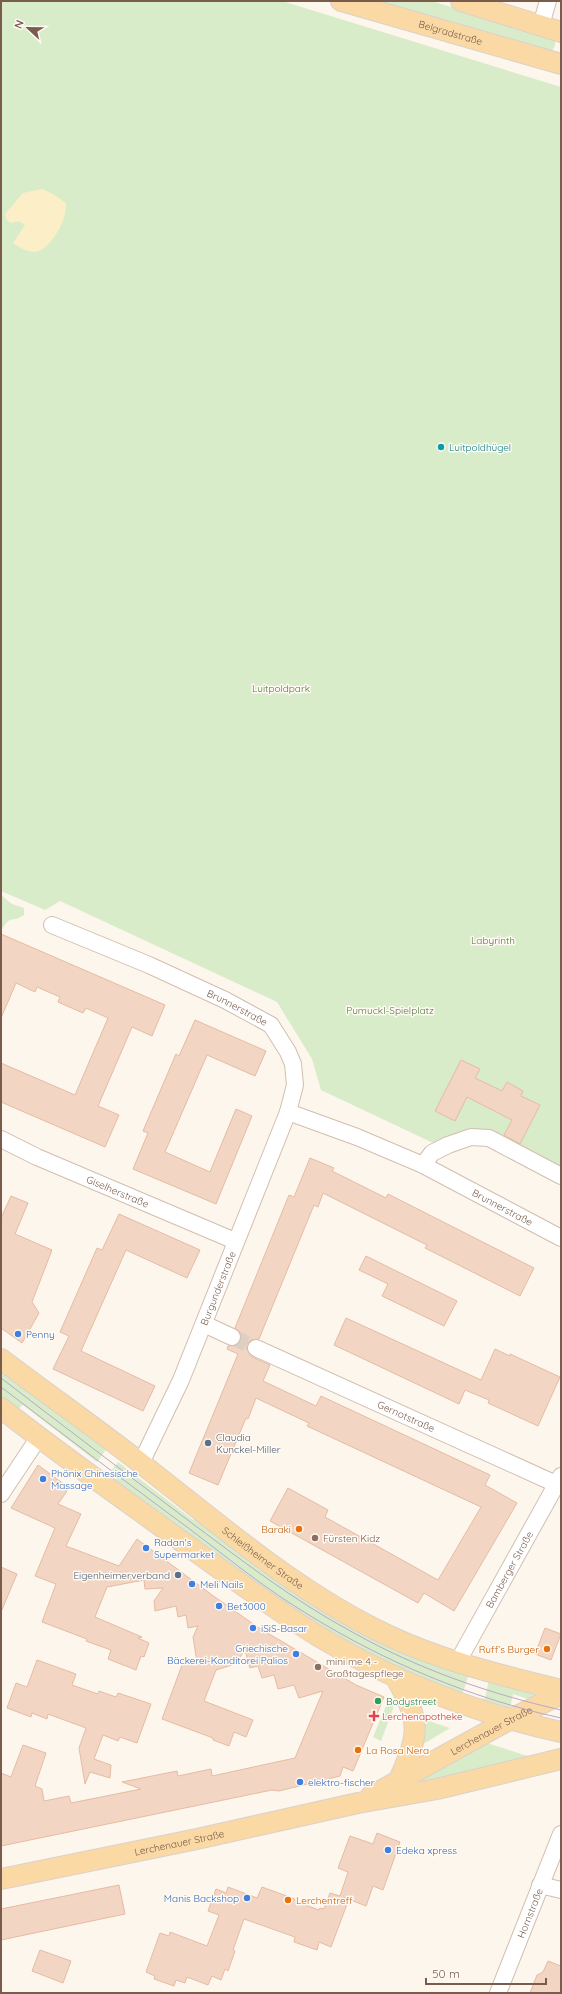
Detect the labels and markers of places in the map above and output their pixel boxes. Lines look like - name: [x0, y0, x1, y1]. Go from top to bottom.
- place label: Luitpoldhügel: [449, 441, 511, 454]
- marker: Luitpoldhügel: [436, 442, 446, 452]
- place label: Penny: [26, 1328, 55, 1341]
- marker: Penny: [13, 1329, 23, 1339]
- place label: Claudia Kunckel-Miller: [216, 1431, 281, 1456]
- marker: Claudia Kunckel-Miller: [203, 1438, 213, 1448]
- place label: Phönix Chinesische Massage: [51, 1467, 138, 1492]
- marker: Phönix Chinesische Massage: [38, 1474, 48, 1484]
- place label: Baraki: [261, 1523, 291, 1536]
- marker: Baraki: [294, 1524, 304, 1534]
- place label: Fürsten Kidz: [323, 1532, 380, 1545]
- marker: Fürsten Kidz: [310, 1533, 320, 1543]
- place label: Radan's Supermarket: [154, 1536, 215, 1561]
- marker: Radan's Supermarket: [141, 1543, 151, 1553]
- place label: Eigenheimerverband: [73, 1569, 170, 1582]
- marker: Eigenheimerverband: [173, 1570, 183, 1580]
- place label: Meli Nails: [200, 1578, 244, 1591]
- marker: Meli Nails: [187, 1579, 197, 1589]
- place label: Bet3000: [227, 1600, 266, 1613]
- marker: Bet3000: [214, 1601, 224, 1611]
- place label: iSiS-Basar: [261, 1622, 308, 1635]
- marker: iSiS-Basar: [248, 1623, 258, 1633]
- place label: Griechische Bäckerei-Konditorei Palios: [167, 1642, 288, 1667]
- place label: Ruff’s Burger: [479, 1643, 539, 1656]
- marker: Ruff’s Burger: [542, 1644, 552, 1654]
- marker: Griechische Bäckerei-Konditorei Palios: [291, 1649, 301, 1659]
- place label: mini me 4 - Großtagespflege: [326, 1655, 404, 1680]
- marker: mini me 4 - Großtagespflege: [313, 1662, 323, 1672]
- place label: Bodystreet: [386, 1695, 437, 1708]
- marker: Bodystreet: [373, 1696, 383, 1706]
- place label: Lerchenapotheke: [382, 1710, 463, 1723]
- marker: Lerchenapotheke: [369, 1711, 379, 1721]
- place label: La Rosa Nera: [366, 1744, 429, 1757]
- marker: La Rosa Nera: [353, 1745, 363, 1755]
- place label: elektro-fischer: [308, 1776, 375, 1789]
- marker: elektro-fischer: [295, 1777, 305, 1787]
- place label: Edeka xpress: [396, 1844, 457, 1857]
- marker: Edeka xpress: [383, 1845, 393, 1855]
- place label: Manis Backshop: [164, 1892, 239, 1905]
- marker: Manis Backshop: [242, 1893, 252, 1903]
- place label: Lerchentreff: [296, 1894, 353, 1907]
- marker: Lerchentreff: [283, 1895, 293, 1905]

